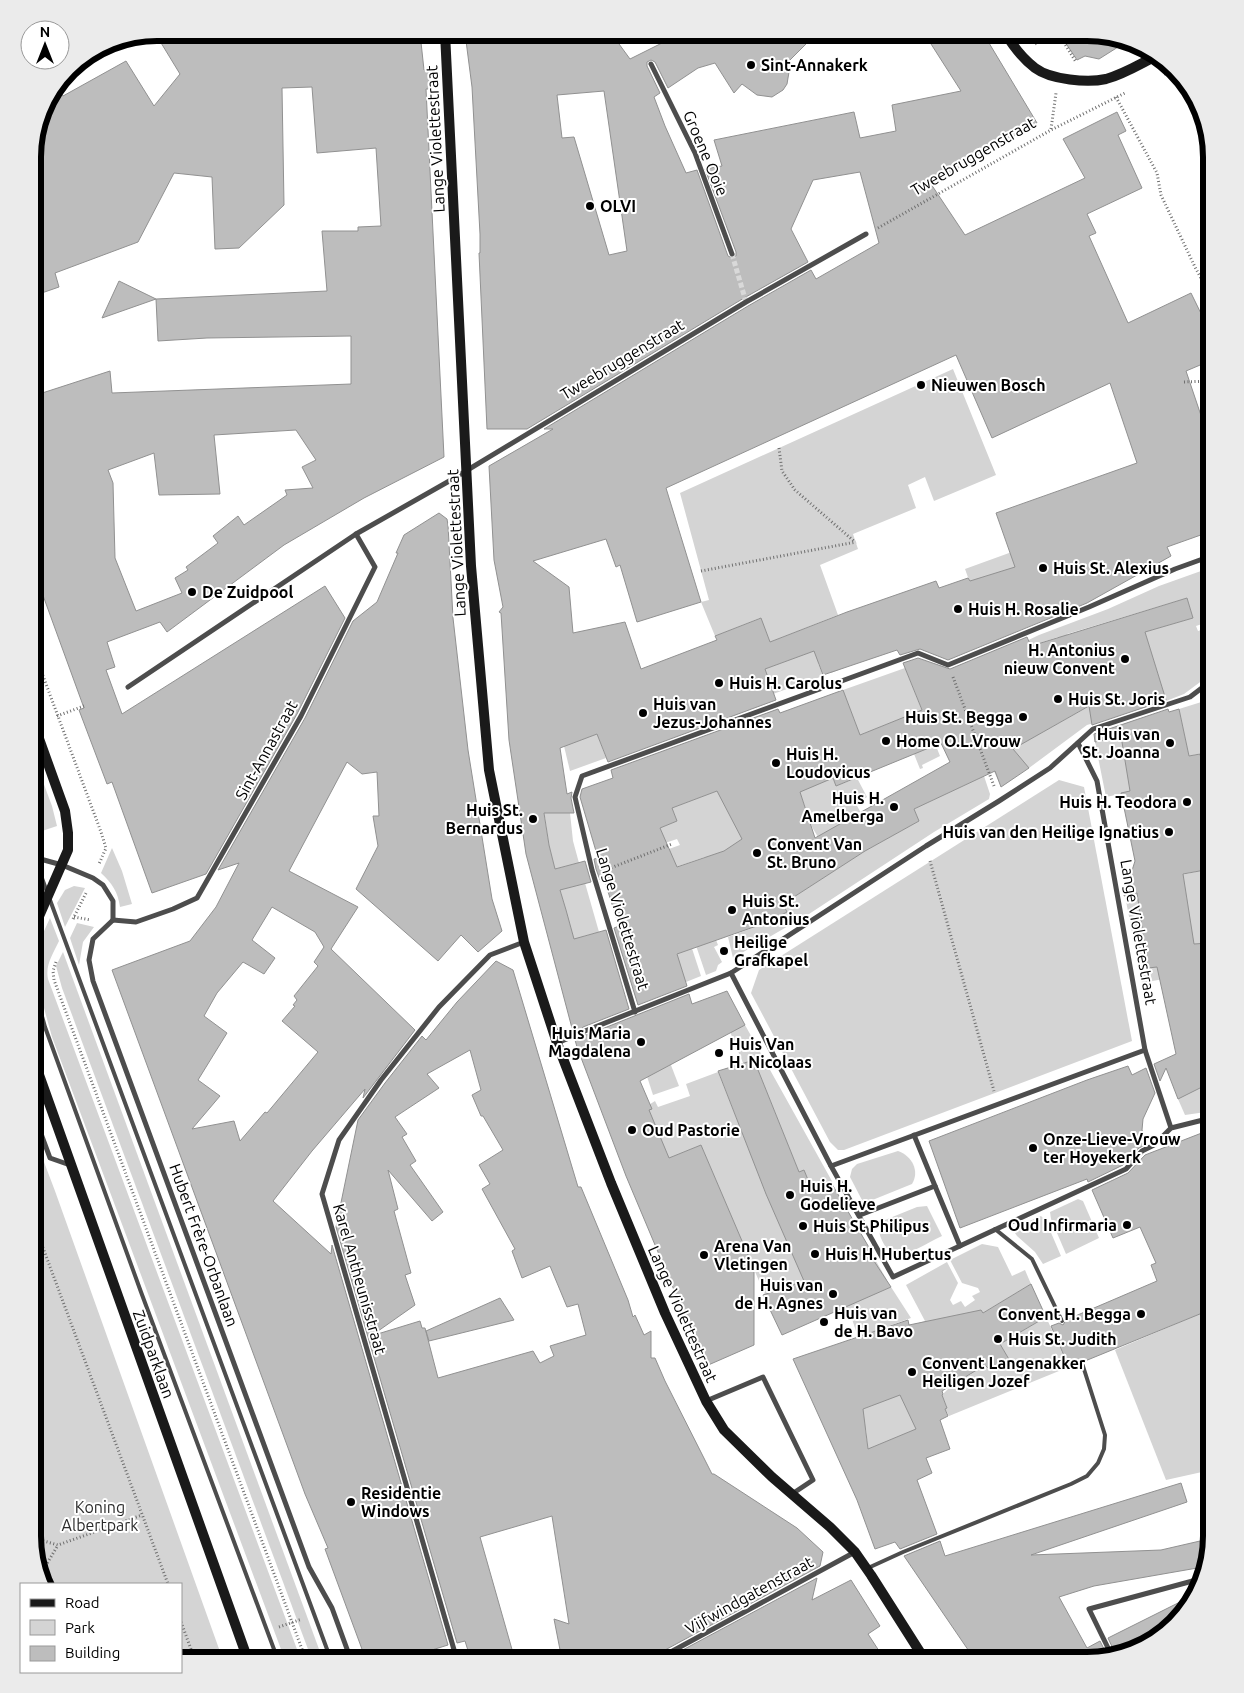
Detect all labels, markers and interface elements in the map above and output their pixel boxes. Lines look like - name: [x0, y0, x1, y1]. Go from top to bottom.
- north arrow: [20, 20, 70, 70]
- text: N: [40, 24, 50, 40]
- place label: Sint-Annakerk: [761, 56, 868, 74]
- marker: Sint-Annakerk: [745, 59, 757, 71]
- street label: Lange Violettestraat: [422, 64, 448, 213]
- street label: Groene Ooie: [680, 108, 732, 198]
- street label: Tweebruggenstraat: [908, 113, 1039, 199]
- place label: OLVI: [600, 197, 636, 215]
- marker: OLVI: [584, 200, 596, 212]
- street label: Tweebruggenstraat: [557, 315, 688, 403]
- place label: Nieuwen Bosch: [931, 376, 1046, 394]
- marker: Nieuwen Bosch: [915, 379, 927, 391]
- street label: Lange Violettestraat: [443, 468, 469, 617]
- place label: Huis St. Alexius: [1053, 559, 1169, 577]
- marker: Huis St. Alexius: [1037, 562, 1049, 574]
- place label: De Zuidpool: [202, 583, 293, 601]
- marker: De Zuidpool: [186, 586, 198, 598]
- place label: Huis H. Rosalie: [968, 600, 1079, 618]
- marker: Huis H. Rosalie: [952, 603, 964, 615]
- place label: H. Antonius nieuw Convent: [1004, 641, 1115, 677]
- marker: H. Antonius nieuw Convent: [1119, 653, 1131, 665]
- place label: Huis H. Carolus: [729, 674, 842, 692]
- marker: Huis H. Carolus: [713, 677, 725, 689]
- place label: Huis St. Joris: [1068, 690, 1165, 708]
- marker: Huis St. Joris: [1052, 693, 1064, 705]
- place label: Huis van Jezus-Johannes: [653, 695, 772, 731]
- street label: Sint-Annastraat: [231, 697, 301, 803]
- marker: Huis van Jezus-Johannes: [637, 707, 649, 719]
- place label: Huis St. Begga: [905, 708, 1013, 726]
- marker: Huis St. Begga: [1017, 711, 1029, 723]
- place label: Huis van St. Joanna: [1082, 725, 1160, 761]
- place label: Home O.L.Vrouw: [896, 732, 1021, 750]
- marker: Home O.L.Vrouw: [880, 735, 892, 747]
- marker: Huis van St. Joanna: [1164, 737, 1176, 749]
- place label: Huis H. Loudovicus: [786, 745, 871, 781]
- marker: Huis H. Loudovicus: [770, 757, 782, 769]
- place label: Huis H. Amelberga: [802, 789, 884, 825]
- place label: Huis H. Teodora: [1059, 793, 1177, 811]
- marker: Huis H. Teodora: [1181, 796, 1193, 808]
- place label: Huis St. Bernardus: [446, 801, 523, 837]
- marker: Huis H. Amelberga: [888, 801, 900, 813]
- marker: Huis St. Bernardus: [527, 813, 539, 825]
- place label: Huis van den Heilige Ignatius: [942, 823, 1159, 841]
- marker: Huis van den Heilige Ignatius: [1163, 826, 1175, 838]
- place label: Convent Van St. Bruno: [767, 835, 862, 871]
- street label: Lange Violettestraat: [593, 846, 653, 993]
- marker: Convent Van St. Bruno: [751, 847, 763, 859]
- street label: Lange Violettestraat: [1117, 858, 1161, 1007]
- place label: Huis St. Antonius: [742, 892, 810, 928]
- marker: Huis St. Antonius: [726, 904, 738, 916]
- place label: Heilige Grafkapel: [734, 933, 808, 969]
- marker: Heilige Grafkapel: [718, 945, 730, 957]
- place label: Huis Maria Magdalena: [548, 1024, 631, 1060]
- place label: Huis Van H. Nicolaas: [729, 1035, 812, 1071]
- marker: Huis Maria Magdalena: [635, 1036, 647, 1048]
- marker: Huis Van H. Nicolaas: [713, 1047, 725, 1059]
- place label: Oud Pastorie: [642, 1121, 740, 1139]
- marker: Oud Pastorie: [626, 1124, 638, 1136]
- place label: Onze-Lieve-Vrouw ter Hoyekerk: [1043, 1130, 1181, 1166]
- marker: Onze-Lieve-Vrouw ter Hoyekerk: [1027, 1142, 1039, 1154]
- street label: Hubert Frère-Orbanlaan: [166, 1161, 242, 1329]
- place label: Huis H. Godelieve: [800, 1177, 876, 1213]
- marker: Huis H. Godelieve: [784, 1189, 796, 1201]
- street label: Karel Antheunisstraat: [330, 1202, 390, 1357]
- place label: Oud Infirmaria: [1008, 1216, 1117, 1234]
- place label: Huis St Philipus: [813, 1217, 929, 1235]
- marker: Oud Infirmaria: [1121, 1219, 1133, 1231]
- marker: Huis St Philipus: [797, 1220, 809, 1232]
- place label: Arena Van Vletingen: [714, 1237, 791, 1273]
- street label: Lange Violettestraat: [645, 1243, 722, 1386]
- place label: Huis H. Hubertus: [825, 1245, 951, 1263]
- marker: Huis H. Hubertus: [809, 1248, 821, 1260]
- marker: Arena Van Vletingen: [698, 1249, 710, 1261]
- place label: Huis van de H. Agnes: [734, 1276, 823, 1312]
- marker: Huis van de H. Agnes: [827, 1288, 839, 1300]
- place label: Huis van de H. Bavo: [834, 1304, 913, 1340]
- place label: Convent H. Begga: [998, 1305, 1131, 1323]
- street label: Zuidparklaan: [130, 1307, 178, 1401]
- marker: Convent H. Begga: [1135, 1308, 1147, 1320]
- marker: Huis van de H. Bavo: [818, 1316, 830, 1328]
- place label: Huis St. Judith: [1008, 1330, 1117, 1348]
- marker: Huis St. Judith: [992, 1333, 1004, 1345]
- place label: Convent Langenakker Heiligen Jozef: [922, 1354, 1086, 1390]
- marker: Convent Langenakker Heiligen Jozef: [906, 1366, 918, 1378]
- place label: Residentie Windows: [361, 1484, 441, 1520]
- marker: Residentie Windows: [345, 1496, 357, 1508]
- park label: Koning Albertpark: [62, 1498, 138, 1534]
- street label: Vijfwindgatenstraat: [682, 1552, 817, 1638]
- legend: [20, 1583, 182, 1673]
- text: Road: [65, 1594, 100, 1611]
- text: Park: [65, 1619, 95, 1636]
- text: Building: [65, 1644, 120, 1661]

